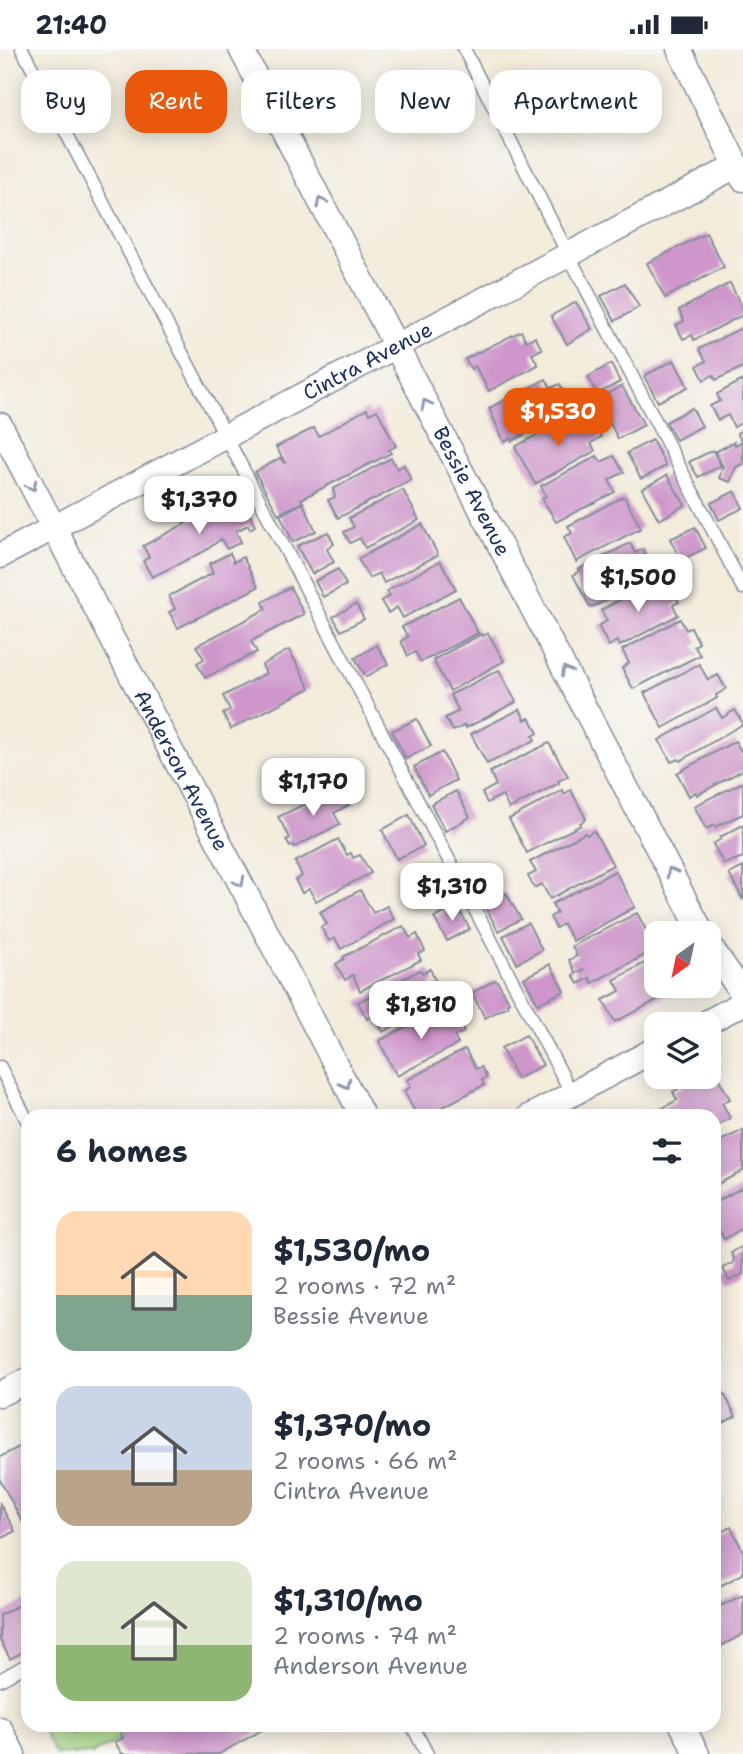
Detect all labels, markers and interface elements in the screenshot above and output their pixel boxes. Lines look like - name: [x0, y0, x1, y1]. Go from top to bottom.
- text: 21:40: [35, 7, 107, 42]
- chip: Buy: [21, 70, 111, 133]
- chip: Rent: [125, 70, 227, 133]
- chip: Filters: [241, 70, 361, 133]
- chip: New: [375, 70, 475, 133]
- chip: Apartment: [489, 70, 662, 133]
- one-way arrow: [316, 197, 329, 209]
- street label: Cintra Avenue: [298, 315, 437, 407]
- pin: $1,530: [501, 389, 615, 448]
- text: $1,530: [520, 396, 596, 426]
- one-way arrow: [421, 399, 435, 411]
- street label: Bessie Avenue: [426, 422, 517, 561]
- pin: $1,370: [142, 477, 256, 536]
- one-way arrow: [23, 479, 37, 491]
- text: $1,370: [160, 484, 238, 514]
- pin: $1,500: [581, 554, 695, 614]
- text: $1,500: [599, 562, 677, 592]
- one-way arrow: [560, 665, 574, 678]
- street label: Anderson Avenue: [127, 685, 235, 856]
- pin: $1,170: [256, 759, 370, 818]
- text: $1,170: [278, 766, 348, 796]
- pin: $1,310: [395, 863, 509, 923]
- one-way arrow: [665, 867, 679, 879]
- text: $1,310: [416, 871, 488, 901]
- one-way arrow: [232, 875, 245, 888]
- north arrow: [644, 921, 721, 997]
- map controls: [644, 921, 721, 1089]
- pin: $1,810: [364, 981, 478, 1041]
- text: $1,810: [385, 989, 457, 1019]
- button: layers: [644, 1012, 721, 1089]
- one-way arrow: [337, 1077, 351, 1089]
- text: 6 homes: [56, 1131, 188, 1172]
- icon: filters: [648, 1132, 686, 1170]
- text: $1,530/mo: [273, 1230, 430, 1271]
- icon: home: [112, 1239, 196, 1323]
- text: 2 rooms · 72 m²: [273, 1271, 456, 1301]
- text: Bessie Avenue: [273, 1301, 429, 1331]
- text: $1,370/mo: [273, 1405, 431, 1446]
- icon: home: [112, 1414, 196, 1498]
- text: 2 rooms · 66 m²: [273, 1446, 458, 1476]
- text: Cintra Avenue: [273, 1476, 429, 1506]
- text: $1,310/mo: [273, 1580, 423, 1621]
- icon: home: [112, 1589, 196, 1673]
- text: 2 rooms · 74 m²: [273, 1621, 457, 1651]
- text: Anderson Avenue: [273, 1651, 468, 1681]

